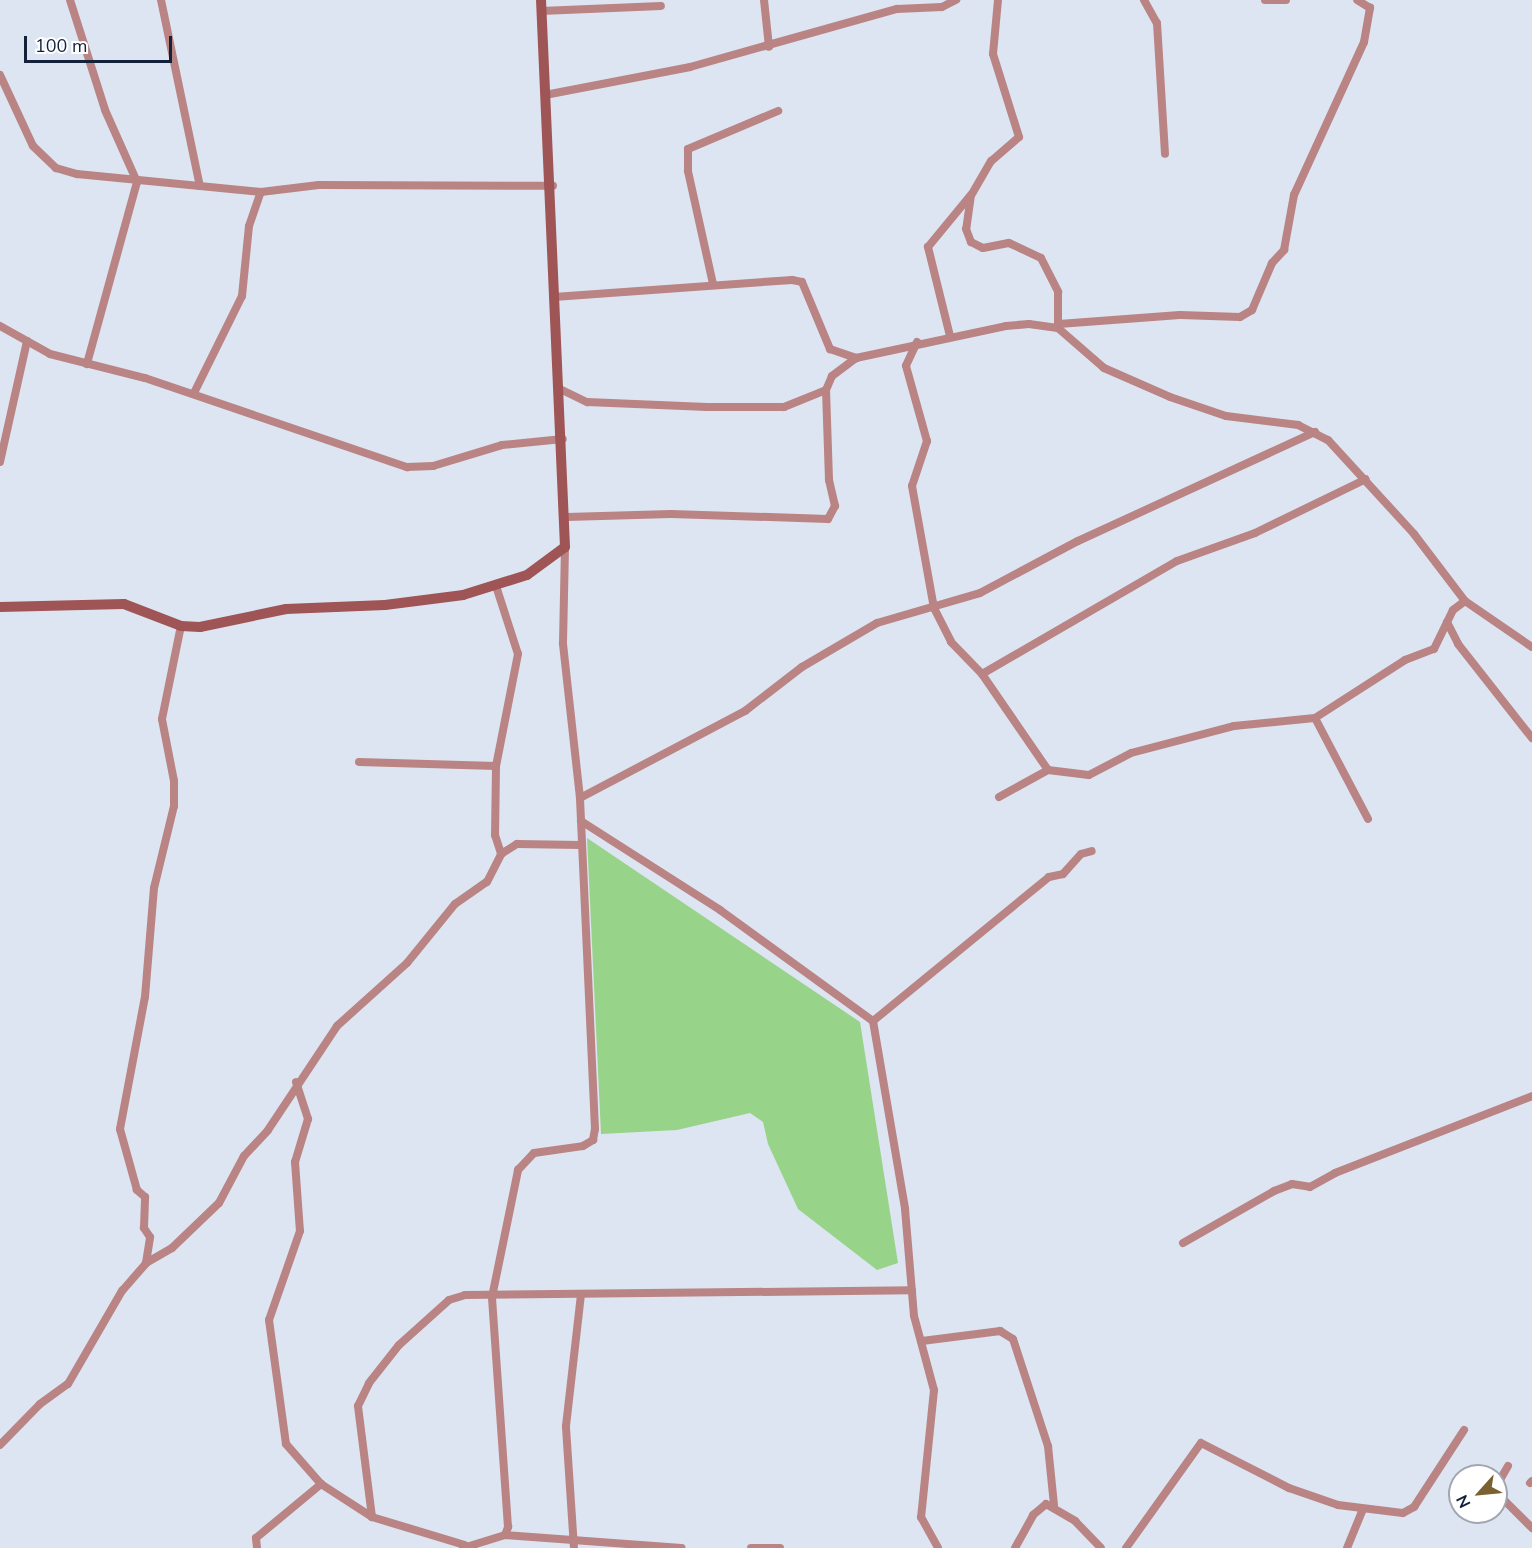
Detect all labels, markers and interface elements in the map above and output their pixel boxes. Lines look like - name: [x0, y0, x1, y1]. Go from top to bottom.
- scale bar: [27, 24, 176, 62]
- text: 100 m: [35, 34, 87, 58]
- north arrow: [1448, 1464, 1508, 1524]
- text: N: [1451, 1491, 1476, 1512]

